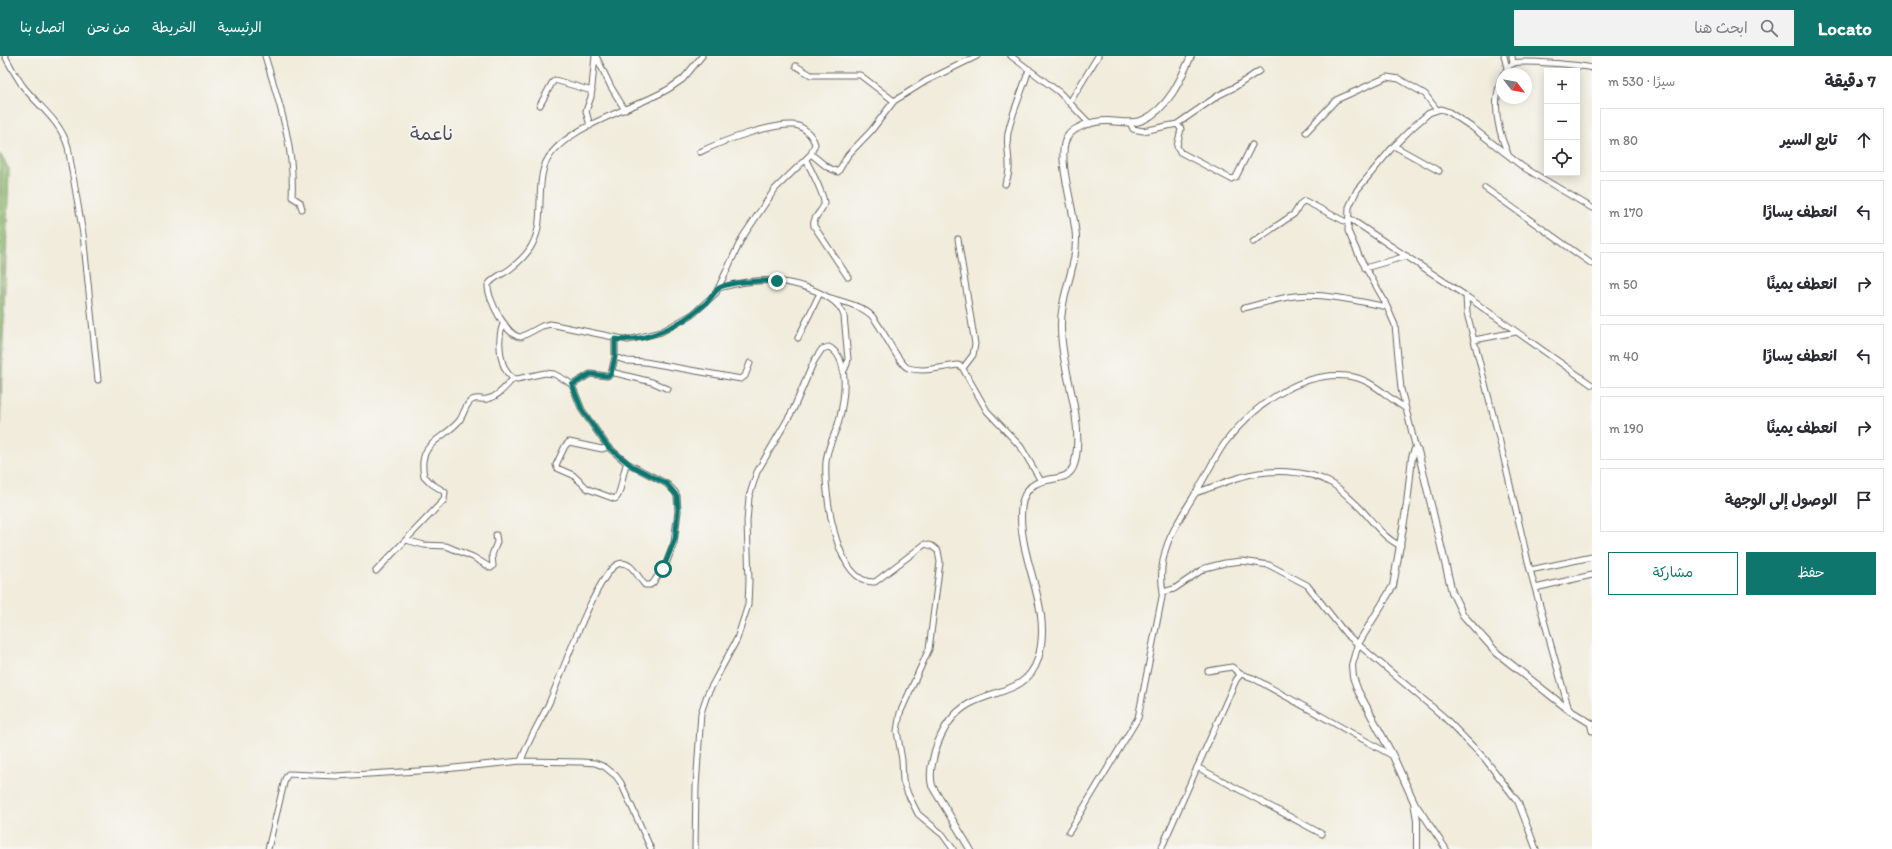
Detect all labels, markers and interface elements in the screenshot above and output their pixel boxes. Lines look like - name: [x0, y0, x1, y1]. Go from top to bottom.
- search box: [1514, 10, 1794, 46]
- icon: search: [1758, 17, 1780, 39]
- text: Locato: [1818, 17, 1872, 40]
- text: اتصل بنا: [20, 19, 65, 36]
- text: من نحن: [87, 19, 130, 36]
- text: الخريطة: [152, 19, 196, 36]
- text: الرئيسية: [218, 19, 262, 36]
- text: ابحث هنا: [1694, 19, 1748, 37]
- north arrow: [1496, 68, 1532, 104]
- map controls: [1544, 68, 1580, 176]
- button: +: [1544, 68, 1580, 104]
- text: 7 دقيقة: [1825, 71, 1876, 91]
- text: سيرًا · 530 m: [1608, 74, 1675, 89]
- button: −: [1544, 104, 1580, 140]
- district label: ناعمة: [410, 122, 454, 145]
- icon: ahead: [1853, 129, 1875, 151]
- text: تابع السير: [1780, 131, 1837, 149]
- text: 80 m: [1609, 133, 1638, 148]
- button: locate: [1544, 140, 1580, 176]
- icon: left: [1853, 201, 1875, 223]
- text: انعطف يسارًا: [1763, 203, 1837, 221]
- text: 170 m: [1609, 205, 1643, 220]
- route end: [768, 272, 786, 290]
- icon: right: [1853, 273, 1875, 295]
- text: انعطف يمينًا: [1767, 275, 1837, 293]
- text: 50 m: [1609, 277, 1638, 292]
- icon: left: [1853, 345, 1875, 367]
- text: انعطف يسارًا: [1763, 347, 1837, 365]
- text: 40 m: [1609, 349, 1639, 364]
- icon: right: [1853, 417, 1875, 439]
- text: انعطف يمينًا: [1767, 419, 1837, 437]
- text: 190 m: [1609, 421, 1644, 436]
- icon: arrive: [1853, 489, 1875, 511]
- text: الوصول إلى الوجهة: [1725, 491, 1837, 509]
- button: مشاركة: [1608, 552, 1738, 595]
- button: حفظ: [1746, 552, 1876, 595]
- route start: [654, 560, 672, 578]

